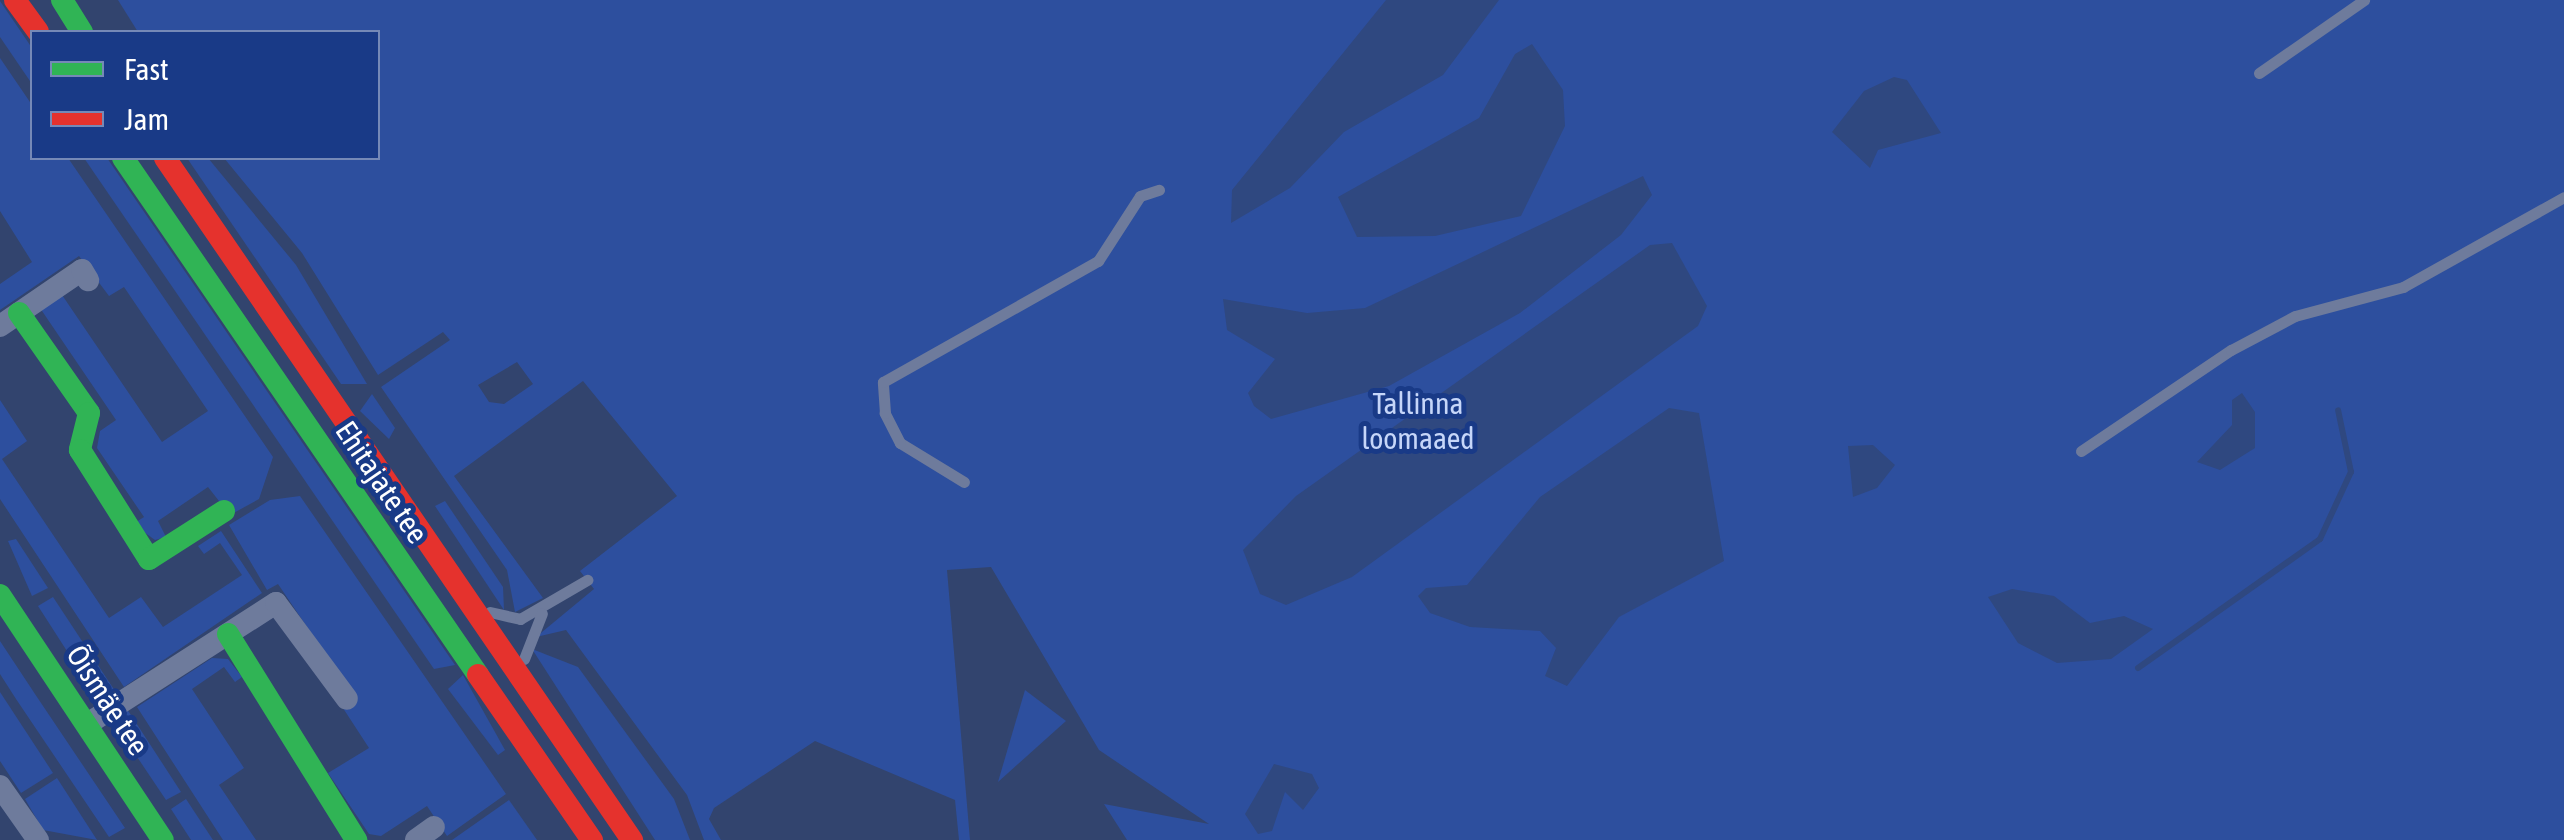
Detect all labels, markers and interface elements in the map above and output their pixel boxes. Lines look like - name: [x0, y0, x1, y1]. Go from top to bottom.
- legend: [30, 30, 380, 160]
- text: Fast: [124, 52, 169, 86]
- text: Jam: [124, 102, 169, 136]
- park label: Tallinna loomaaed: [1361, 385, 1475, 456]
- street label: Ehitajate tee: [328, 414, 436, 550]
- street label: Õismäe tee: [59, 638, 157, 762]

